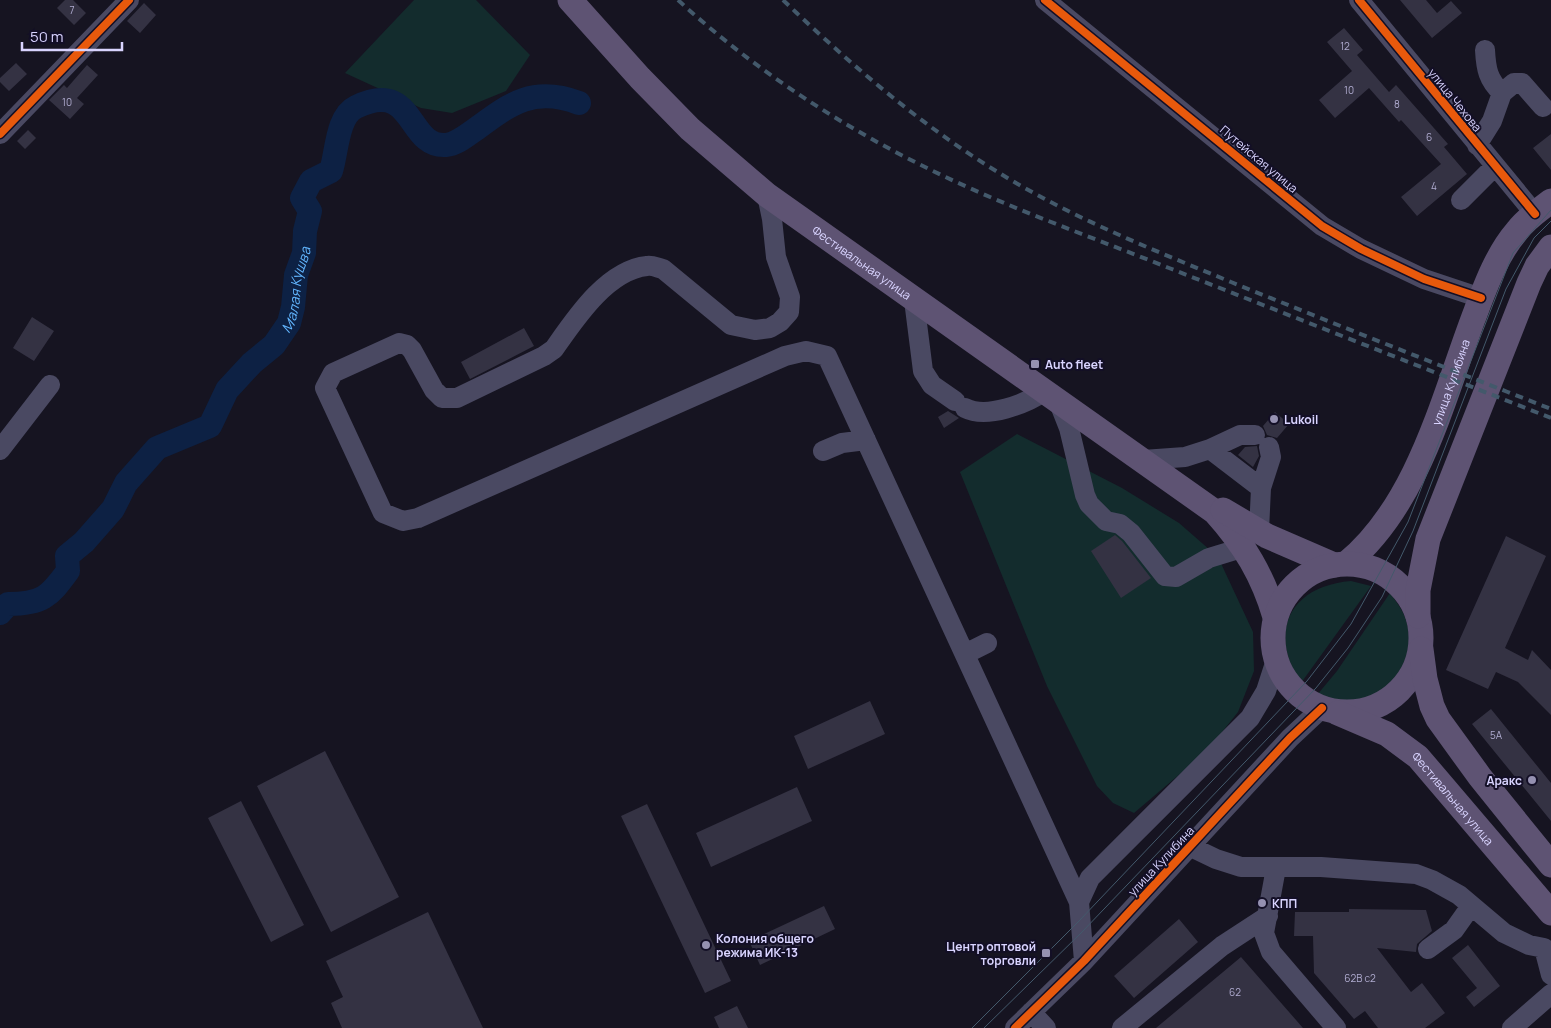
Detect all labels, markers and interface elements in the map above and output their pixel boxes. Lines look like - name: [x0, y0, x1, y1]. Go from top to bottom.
- house number: 7: [69, 3, 75, 17]
- scale bar: [22, 20, 122, 52]
- text: 50 m: [30, 26, 64, 47]
- house number: 12: [1340, 39, 1350, 53]
- street label: улица Чехова: [1424, 65, 1486, 135]
- house number: 10: [1344, 83, 1354, 97]
- house number: 10: [62, 95, 72, 109]
- house number: 8: [1394, 97, 1400, 111]
- street label: Путейская улица: [1216, 121, 1302, 197]
- house number: 6: [1426, 130, 1432, 144]
- house number: 4: [1431, 179, 1437, 193]
- street label: Фестивальная улица: [809, 221, 915, 303]
- water label: Малая Кушва: [276, 246, 314, 336]
- street label: улица Кулибина: [1427, 337, 1474, 428]
- place label: Auto fleet: [1045, 356, 1103, 373]
- marker: Auto fleet: [1029, 358, 1041, 370]
- place label: Lukoil: [1284, 411, 1318, 428]
- marker: Lukoil: [1268, 413, 1280, 425]
- house number: 5А: [1490, 728, 1503, 742]
- street label: Фестивальная улица: [1409, 747, 1498, 849]
- place label: Аракс: [1486, 772, 1522, 789]
- marker: Аракс: [1526, 774, 1538, 786]
- street label: улица Кулибина: [1124, 822, 1198, 900]
- place label: КПП: [1272, 895, 1297, 912]
- marker: КПП: [1256, 897, 1268, 909]
- place label: Колония общего режима ИК-13: [716, 930, 814, 961]
- place label: Центр оптовой торговли: [946, 938, 1036, 969]
- marker: Колония общего режима ИК-13: [700, 939, 712, 951]
- marker: Центр оптовой торговли: [1040, 947, 1052, 959]
- house number: 62В с2: [1344, 971, 1376, 985]
- house number: 62: [1229, 985, 1241, 999]

